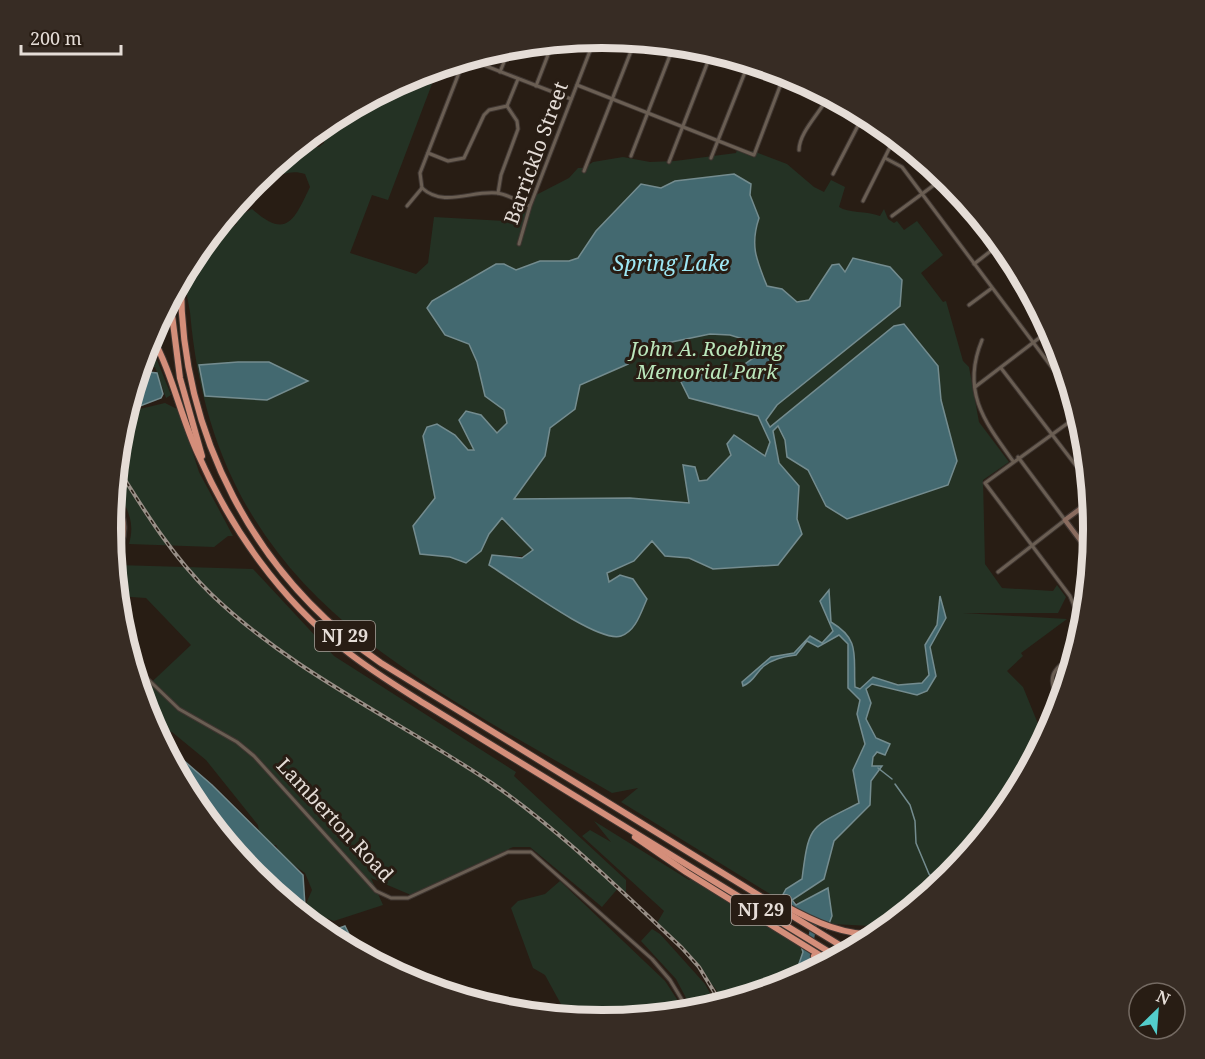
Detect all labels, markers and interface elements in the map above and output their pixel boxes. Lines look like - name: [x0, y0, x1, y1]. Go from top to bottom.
- scale bar: [21, 18, 122, 56]
- text: 200 m: [30, 26, 82, 50]
- street label: Barricklo Street: [497, 78, 574, 228]
- water label: Spring Lake: [613, 249, 729, 277]
- park label: John A. Roebling Memorial Park: [626, 335, 784, 385]
- road number: NJ 29: [315, 621, 375, 651]
- street label: Lamberton Road: [271, 752, 400, 887]
- road number: NJ 29: [731, 895, 791, 925]
- north arrow: [1127, 981, 1187, 1041]
- text: N: [1153, 985, 1174, 1010]

